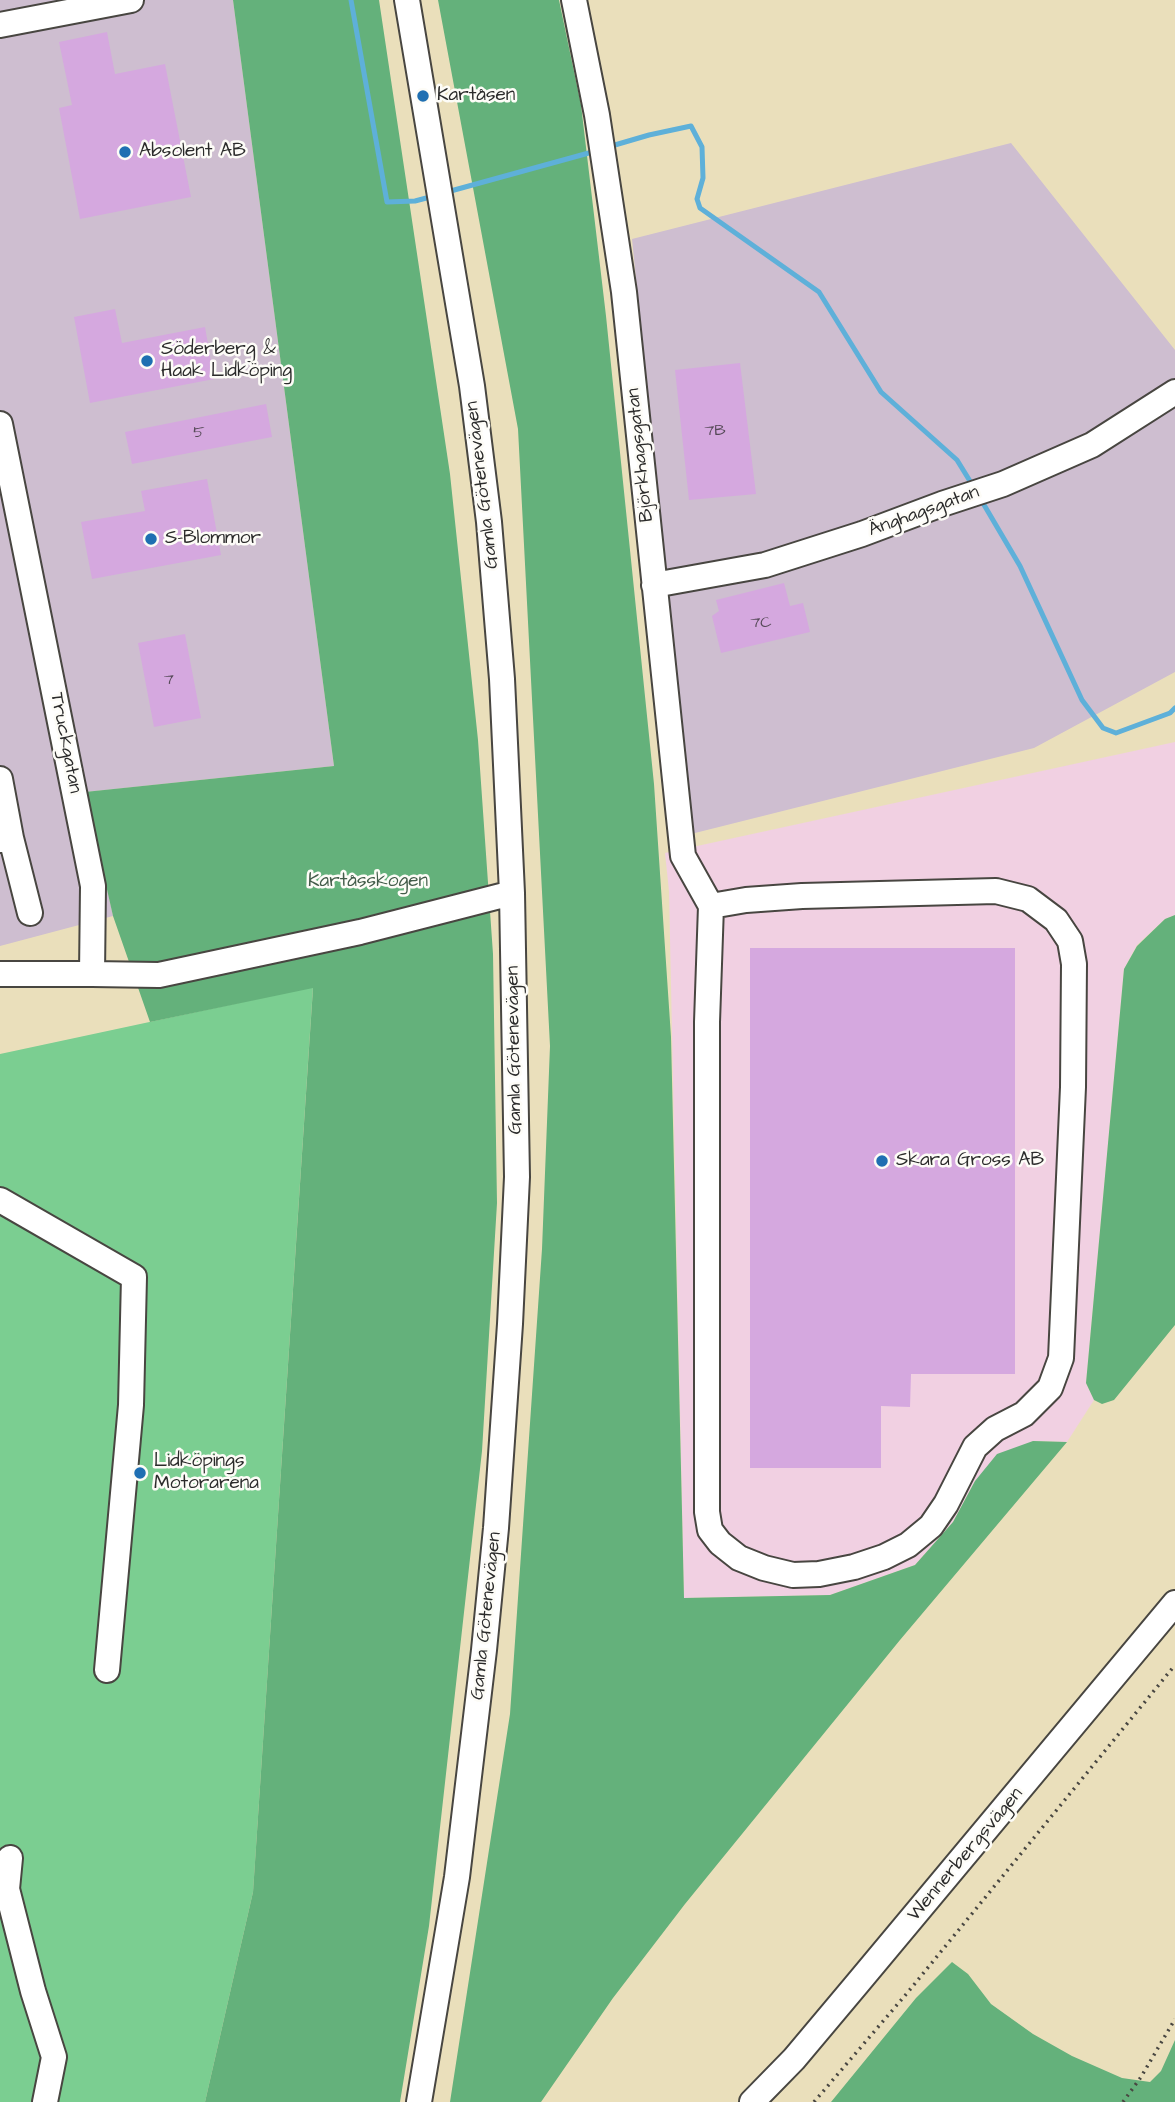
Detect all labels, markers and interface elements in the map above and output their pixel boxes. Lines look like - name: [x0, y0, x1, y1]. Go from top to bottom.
- place label: Kartåsen: [437, 85, 515, 107]
- marker: Kartåsen: [415, 88, 431, 104]
- place label: Absolent AB: [139, 141, 246, 163]
- marker: Absolent AB: [117, 144, 133, 160]
- place label: Söderberg & Haak Lidköping: [161, 339, 292, 383]
- marker: Söderberg & Haak Lidköping: [139, 353, 155, 369]
- street label: Björkhagsgatan: [623, 387, 659, 523]
- street label: Gamla Götenevägen: [461, 400, 505, 570]
- house number: 7B: [704, 422, 726, 442]
- house number: 5: [193, 424, 205, 444]
- street label: Änghagsgatan: [866, 481, 982, 543]
- place label: S-Blommor: [165, 528, 261, 550]
- marker: S-Blommor: [143, 531, 159, 547]
- house number: 7C: [750, 614, 772, 634]
- house number: 7: [164, 671, 174, 691]
- street label: Truckgatan: [44, 691, 86, 795]
- park label: Kartåsskogen: [308, 871, 428, 893]
- street label: Gamla Götenevägen: [502, 966, 528, 1134]
- place label: Skara Gross AB: [896, 1150, 1044, 1172]
- marker: Skara Gross AB: [874, 1153, 890, 1169]
- place label: Lidköpings Motorarena: [154, 1451, 259, 1495]
- marker: Lidköpings Motorarena: [132, 1465, 148, 1481]
- street label: Gamla Götenevägen: [467, 1531, 507, 1701]
- street label: Wennerbergsvägen: [903, 1783, 1029, 1927]

